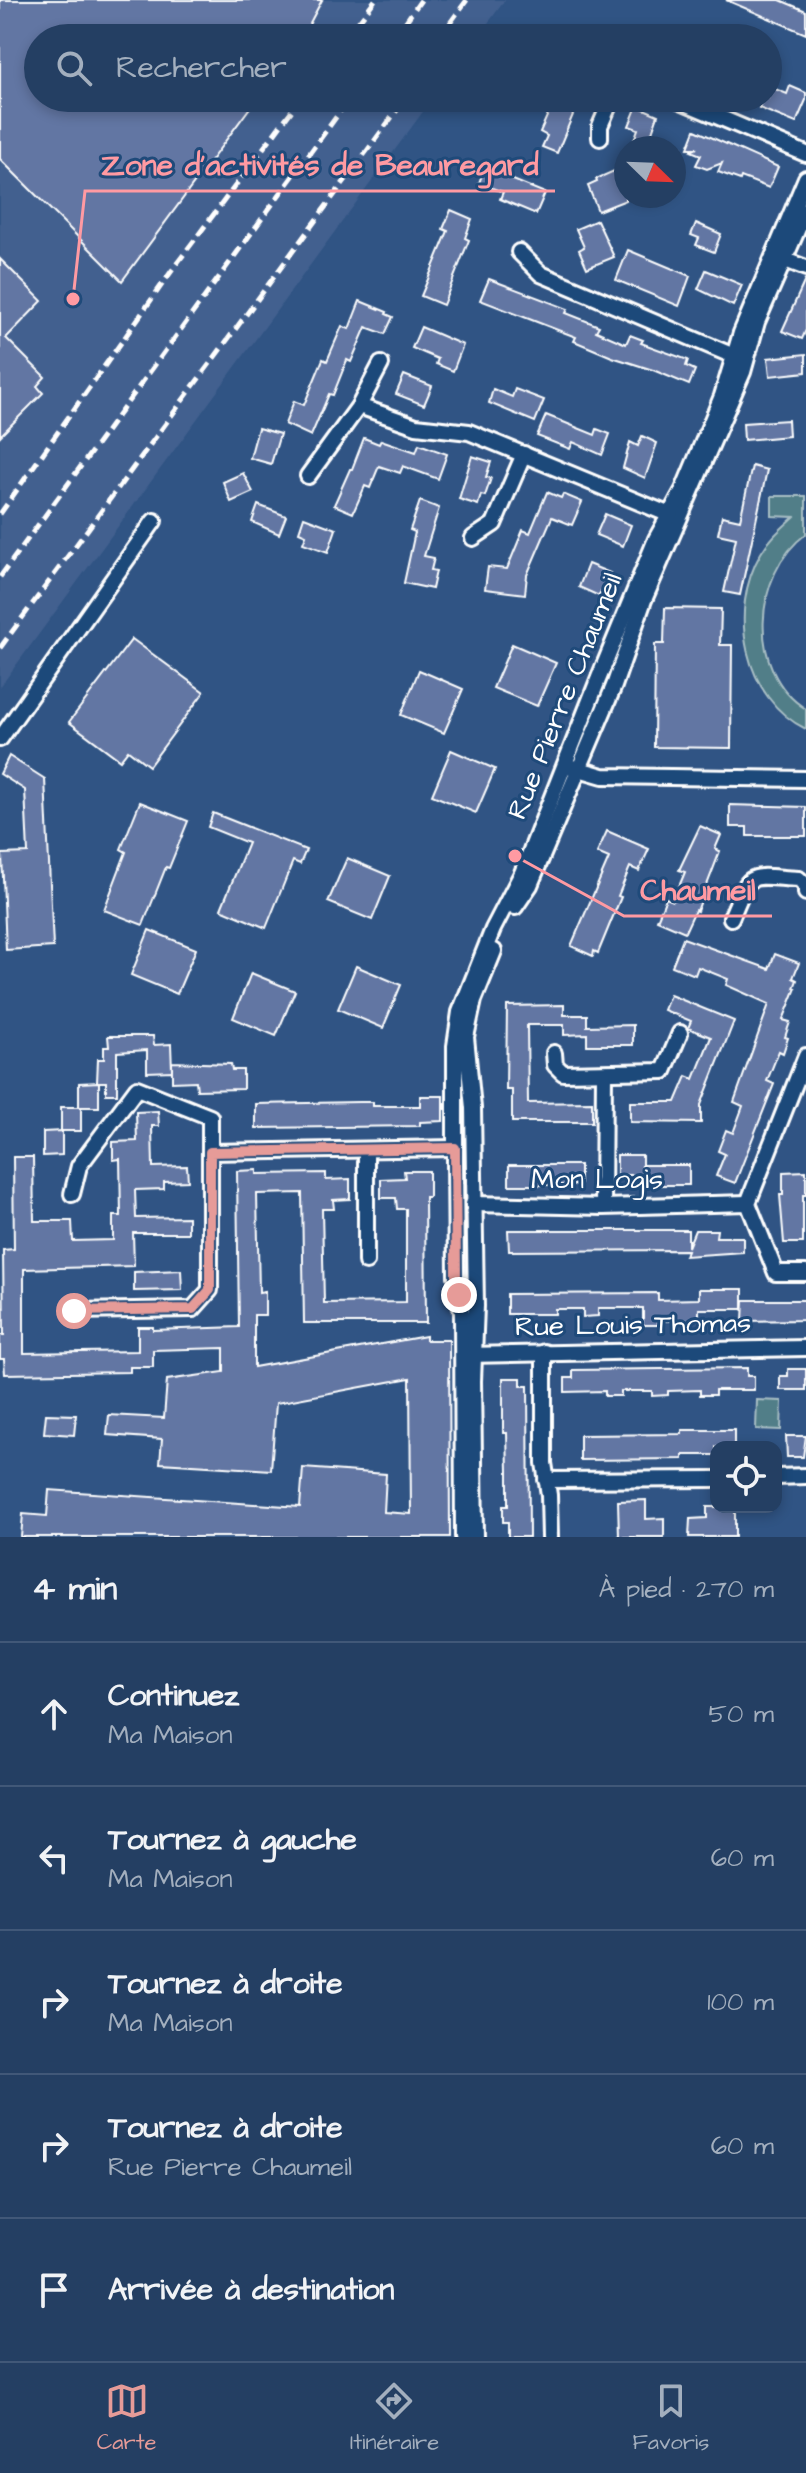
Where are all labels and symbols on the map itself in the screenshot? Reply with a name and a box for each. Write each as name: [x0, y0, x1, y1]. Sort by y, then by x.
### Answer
north arrow: [614, 136, 686, 208]
callout: Zone d'activités de Beauregard: [85, 137, 555, 191]
text: Zone d'activités de Beauregard: [101, 145, 539, 189]
street label: Rue Pierre Chaumeil: [498, 567, 632, 825]
callout: Chaumeil: [624, 862, 772, 916]
text: Chaumeil: [640, 870, 756, 912]
street label: Mon Logis: [531, 1160, 663, 1200]
route end: [441, 1277, 477, 1313]
route start: [56, 1293, 92, 1329]
street label: Rue Louis Thomas: [514, 1303, 752, 1347]

